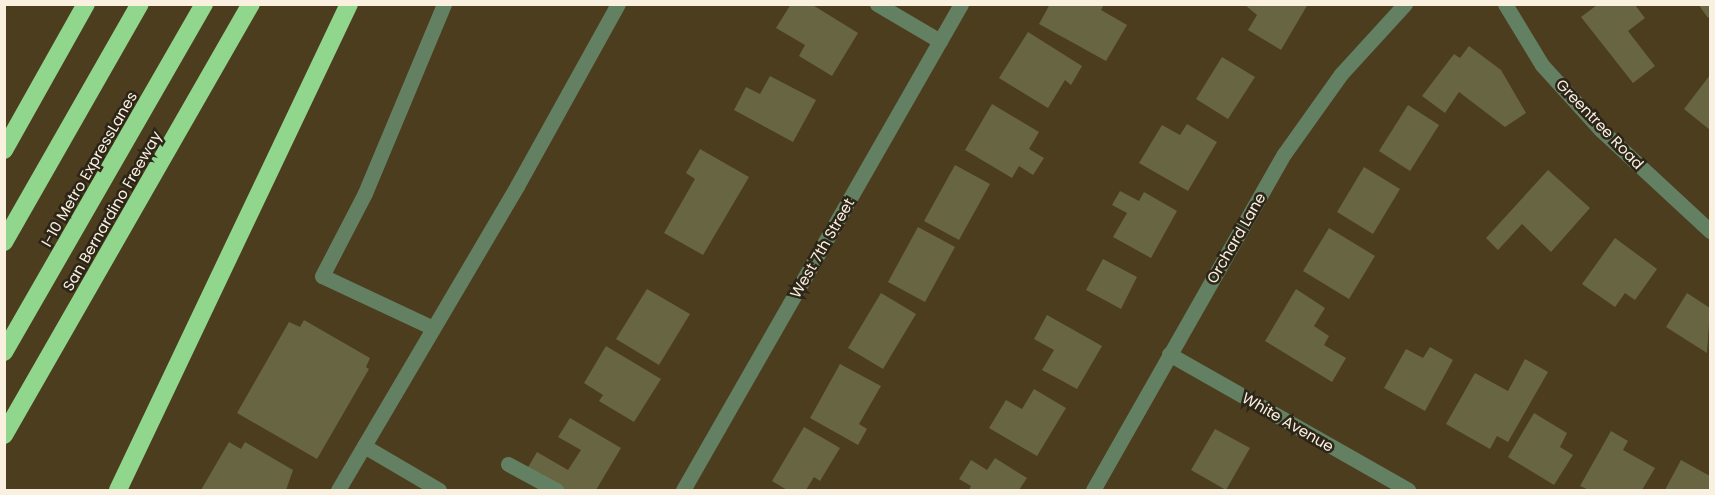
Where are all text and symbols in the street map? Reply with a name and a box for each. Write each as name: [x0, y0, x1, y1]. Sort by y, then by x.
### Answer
street label: Greentree Road: [1552, 75, 1648, 173]
street label: I-10 Metro ExpressLanes: [37, 88, 141, 250]
street label: San Bernardino Freeway: [59, 128, 165, 294]
street label: Orchard Lane: [1203, 190, 1269, 286]
street label: West 7th Street: [786, 195, 858, 301]
street label: White Avenue: [1239, 388, 1337, 456]

